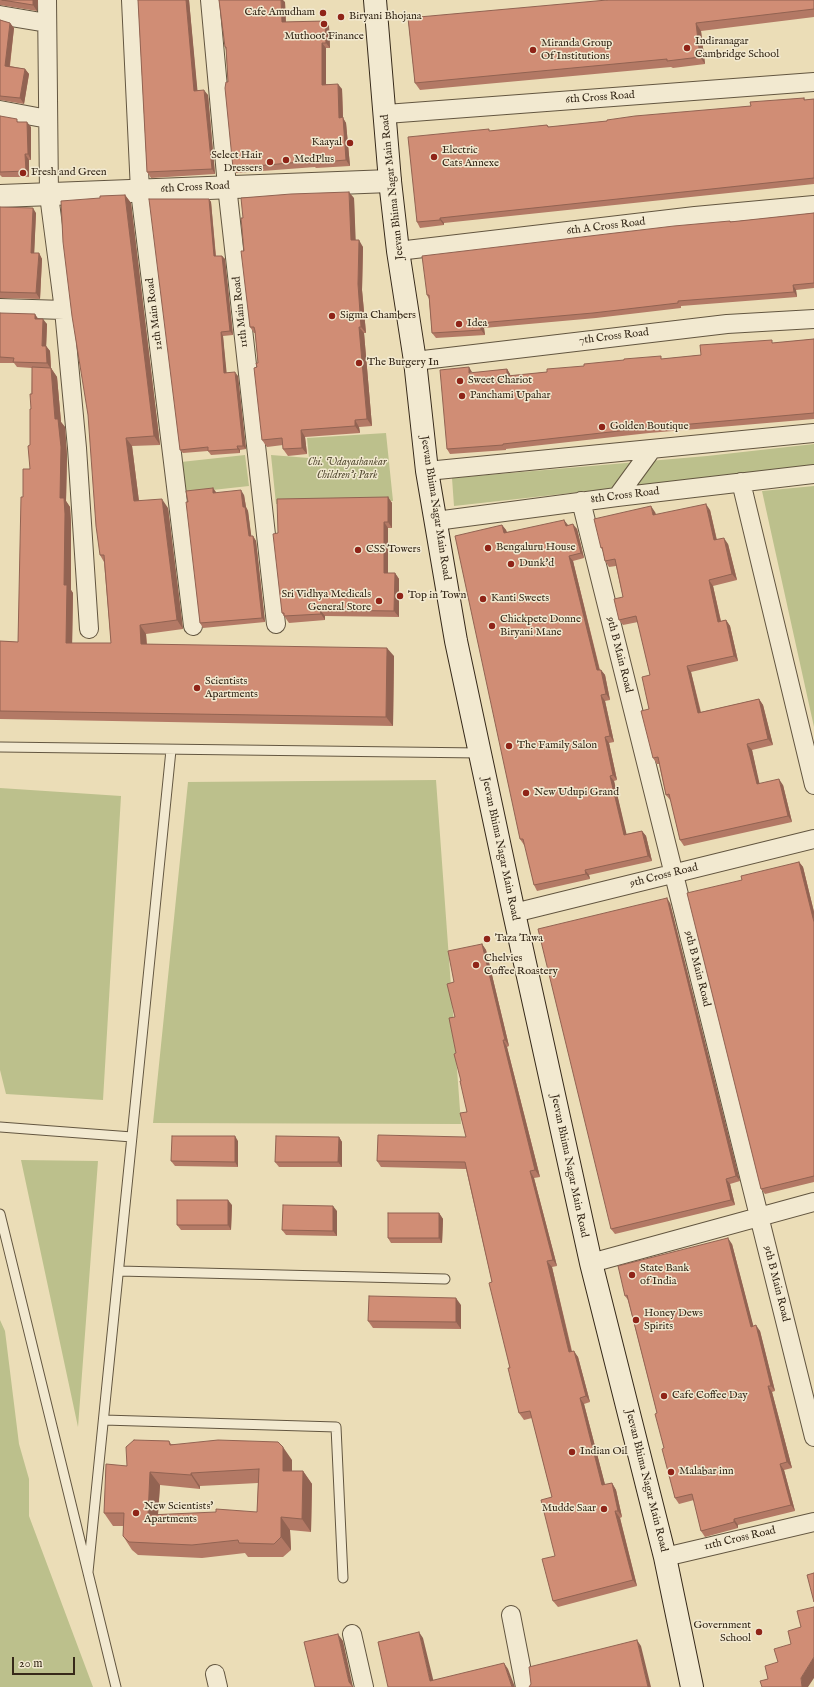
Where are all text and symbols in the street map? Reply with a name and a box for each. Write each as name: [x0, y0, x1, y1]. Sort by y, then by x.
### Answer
place label: Cafe Amudham: [244, 6, 315, 20]
marker: Cafe Amudham: [318, 8, 328, 18]
place label: Biryani Bhojana: [349, 10, 421, 24]
marker: Biryani Bhojana: [336, 12, 346, 22]
marker: Muthoot Finance: [319, 19, 329, 29]
place label: Muthoot Finance: [284, 30, 364, 44]
place label: Indiranagar Cambridge School: [695, 35, 779, 61]
place label: Miranda Group Of Institutions: [541, 37, 612, 63]
marker: Indiranagar Cambridge School: [682, 43, 692, 53]
marker: Miranda Group Of Institutions: [528, 45, 538, 55]
street label: 6th Cross Road: [565, 89, 635, 107]
street label: Jeevan Bhima Nagar Main Road: [379, 114, 407, 260]
place label: Kaayal: [312, 136, 342, 150]
marker: Kaayal: [345, 138, 355, 148]
place label: Electric Cats Annexe: [442, 144, 499, 170]
place label: Select Hair Dressers: [211, 149, 262, 175]
marker: Electric Cats Annexe: [429, 152, 439, 162]
place label: MedPlus: [294, 153, 334, 167]
marker: MedPlus: [281, 155, 291, 165]
marker: Select Hair Dressers: [265, 157, 275, 167]
place label: Fresh and Green: [31, 166, 107, 180]
marker: Fresh and Green: [18, 168, 28, 178]
street label: 6th Cross Road: [160, 180, 230, 196]
street label: 6th A Cross Road: [566, 216, 646, 238]
street label: 11th Main Road: [231, 276, 251, 348]
street label: 12th Main Road: [144, 277, 166, 351]
place label: Sigma Chambers: [340, 309, 416, 323]
marker: Sigma Chambers: [327, 311, 337, 321]
place label: Idea: [467, 317, 487, 331]
marker: Idea: [454, 319, 464, 329]
street label: 7th Cross Road: [578, 326, 650, 348]
place label: The Burgery In: [367, 356, 439, 370]
marker: The Burgery In: [354, 358, 364, 368]
place label: Sweet Chariot: [468, 374, 532, 388]
marker: Sweet Chariot: [455, 376, 465, 386]
place label: Panchami Upahar: [470, 389, 550, 403]
marker: Panchami Upahar: [457, 391, 467, 401]
place label: Golden Boutique: [610, 420, 689, 434]
marker: Golden Boutique: [597, 422, 607, 432]
street label: Jeevan Bhima Nagar Main Road: [417, 435, 453, 581]
park label: Chi. Udayashankar Children's Park: [307, 456, 387, 482]
street label: 8th Cross Road: [590, 485, 660, 507]
place label: Bengaluru House: [496, 541, 575, 555]
place label: CSS Towers: [366, 543, 421, 557]
marker: Bengaluru House: [483, 543, 493, 553]
marker: CSS Towers: [353, 545, 363, 555]
place label: Dunk'd: [519, 557, 554, 571]
marker: Dunk'd: [506, 559, 516, 569]
place label: Sri Vidhya Medicals General Store: [281, 588, 371, 614]
place label: Top in Town: [408, 589, 466, 603]
marker: Top in Town: [395, 591, 405, 601]
place label: Kanti Sweets: [491, 592, 549, 606]
marker: Kanti Sweets: [478, 594, 488, 604]
marker: Sri Vidhya Medicals General Store: [374, 596, 384, 606]
place label: Chickpete Donne Biryani Mane: [500, 613, 581, 639]
street label: 9th B Main Road: [603, 616, 635, 694]
marker: Chickpete Donne Biryani Mane: [487, 621, 497, 631]
place label: Scientists Apartments: [205, 675, 258, 701]
marker: Scientists Apartments: [192, 683, 202, 693]
place label: The Family Salon: [517, 739, 597, 753]
marker: The Family Salon: [504, 741, 514, 751]
street label: Jeevan Bhima Nagar Main Road: [478, 776, 522, 922]
place label: New Udupi Grand: [534, 786, 619, 800]
marker: New Udupi Grand: [521, 788, 531, 798]
street label: 9th Cross Road: [629, 861, 699, 891]
street label: 9th B Main Road: [681, 930, 713, 1008]
place label: Taza Tawa: [495, 932, 543, 946]
marker: Taza Tawa: [482, 934, 492, 944]
place label: Chelvies Coffee Roastery: [484, 952, 558, 978]
marker: Chelvies Coffee Roastery: [471, 960, 481, 970]
street label: Jeevan Bhima Nagar Main Road: [547, 1093, 591, 1239]
street label: 9th B Main Road: [760, 1245, 792, 1323]
place label: State Bank of India: [640, 1262, 689, 1288]
marker: State Bank of India: [627, 1270, 637, 1280]
place label: Honey Dews Spirits: [644, 1307, 703, 1333]
marker: Honey Dews Spirits: [631, 1315, 641, 1325]
place label: Cafe Coffee Day: [672, 1389, 748, 1403]
marker: Cafe Coffee Day: [659, 1391, 669, 1401]
street label: Jeevan Bhima Nagar Main Road: [622, 1408, 670, 1554]
place label: Indian Oil: [580, 1445, 627, 1459]
marker: Indian Oil: [567, 1447, 577, 1457]
place label: Malabar inn: [679, 1465, 734, 1479]
marker: Malabar inn: [666, 1467, 676, 1477]
place label: New Scientists' Apartments: [144, 1500, 213, 1526]
place label: Mudde Saar: [542, 1502, 596, 1516]
marker: Mudde Saar: [599, 1504, 609, 1514]
marker: New Scientists' Apartments: [131, 1508, 141, 1518]
street label: 11th Cross Road: [703, 1524, 777, 1554]
place label: Government School: [694, 1619, 751, 1645]
marker: Government School: [754, 1627, 764, 1637]
scale bar: [14, 1649, 77, 1675]
text: 20 m: [19, 1656, 42, 1671]

